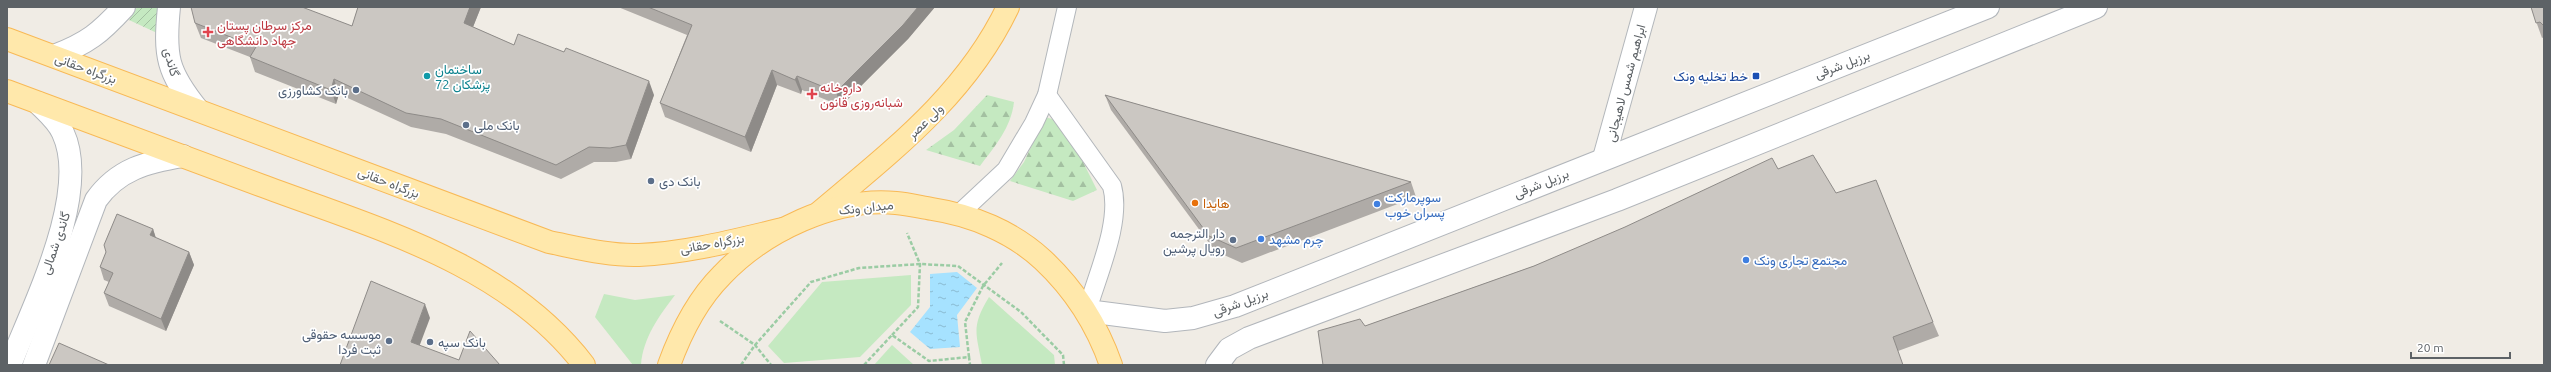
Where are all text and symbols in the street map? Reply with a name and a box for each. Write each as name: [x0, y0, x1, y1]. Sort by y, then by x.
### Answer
place label: مرکز سرطان پستان جهاد دانشگاهی: [217, 18, 312, 49]
street label: ابراهیم شمس لاهیجانی: [1603, 23, 1649, 144]
marker: مرکز سرطان پستان جهاد دانشگاهی: [202, 26, 214, 38]
street label: گاندی: [160, 46, 183, 79]
street label: برزیل شرقی: [1812, 47, 1872, 83]
street label: بزرگراه حقانی: [53, 50, 119, 88]
place label: ساختمان پزشکان 72: [435, 62, 490, 94]
place label: خط تخلیه ونک: [1673, 69, 1748, 85]
marker: ساختمان پزشکان 72: [422, 71, 432, 81]
marker: خط تخلیه ونک: [1751, 71, 1761, 81]
place label: داروخانه شبانه‌روزی قانون: [820, 80, 903, 111]
place label: بانک کشاورزی: [278, 83, 348, 99]
marker: بانک کشاورزی: [351, 85, 361, 95]
marker: داروخانه شبانه‌روزی قانون: [807, 89, 817, 99]
street label: ولی عصر: [904, 101, 947, 143]
place label: بانک ملی: [474, 118, 520, 134]
marker: بانک ملی: [461, 120, 471, 130]
street label: بزرگراه حقانی: [356, 164, 422, 202]
street label: برزیل شرقی: [1511, 166, 1571, 202]
place label: بانک دی: [659, 174, 701, 190]
marker: بانک دی: [646, 176, 656, 186]
place label: سوپرمارکت پسران خوب: [1385, 190, 1445, 222]
place label: هایدا: [1203, 196, 1229, 211]
street label: میدان ونک: [838, 197, 894, 219]
marker: هایدا: [1190, 198, 1200, 208]
marker: سوپرمارکت پسران خوب: [1372, 199, 1382, 209]
street label: گاندی شمالی: [38, 210, 74, 277]
place label: دار الترجمه رویال پرشین: [1163, 226, 1225, 258]
street label: بزرگراه حقانی: [679, 230, 746, 257]
place label: چرم مشهد: [1269, 232, 1324, 249]
marker: چرم مشهد: [1256, 234, 1266, 244]
marker: دار الترجمه رویال پرشین: [1228, 235, 1238, 245]
place label: مجتمع تجاری ونک: [1754, 253, 1847, 270]
marker: مجتمع تجاری ونک: [1741, 255, 1751, 265]
street label: برزیل شرقی: [1210, 285, 1271, 320]
place label: موسسه حقوقی ثبت فردا: [302, 327, 381, 358]
scale bar: [2411, 334, 2510, 360]
place label: بانک سپه: [438, 335, 486, 352]
marker: موسسه حقوقی ثبت فردا: [384, 336, 394, 346]
marker: بانک سپه: [425, 337, 435, 347]
text: 20 m: [2417, 341, 2444, 354]

